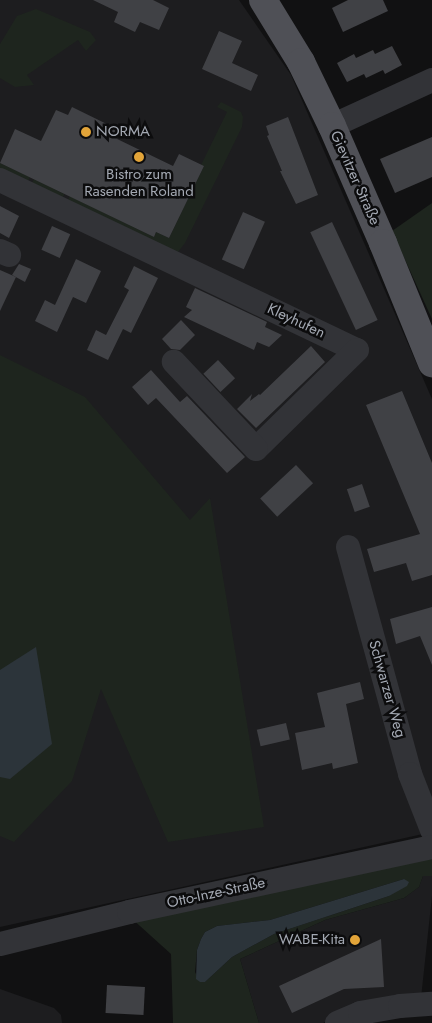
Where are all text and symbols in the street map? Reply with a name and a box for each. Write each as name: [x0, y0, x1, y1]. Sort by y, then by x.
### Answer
place label: NORMA: [96, 123, 150, 141]
marker: NORMA: [80, 126, 92, 138]
street label: Gievitzer Straße: [326, 128, 384, 228]
marker: Bistro zum Rasenden Roland: [133, 151, 145, 163]
place label: Bistro zum Rasenden Roland: [84, 165, 194, 200]
street label: Kleyhufen: [264, 300, 328, 342]
street label: Schwarzer Weg: [365, 638, 409, 740]
street label: Otto-Inze-Straße: [165, 874, 267, 912]
place label: WABE-Kita: [279, 931, 345, 949]
marker: WABE-Kita: [349, 934, 361, 946]

